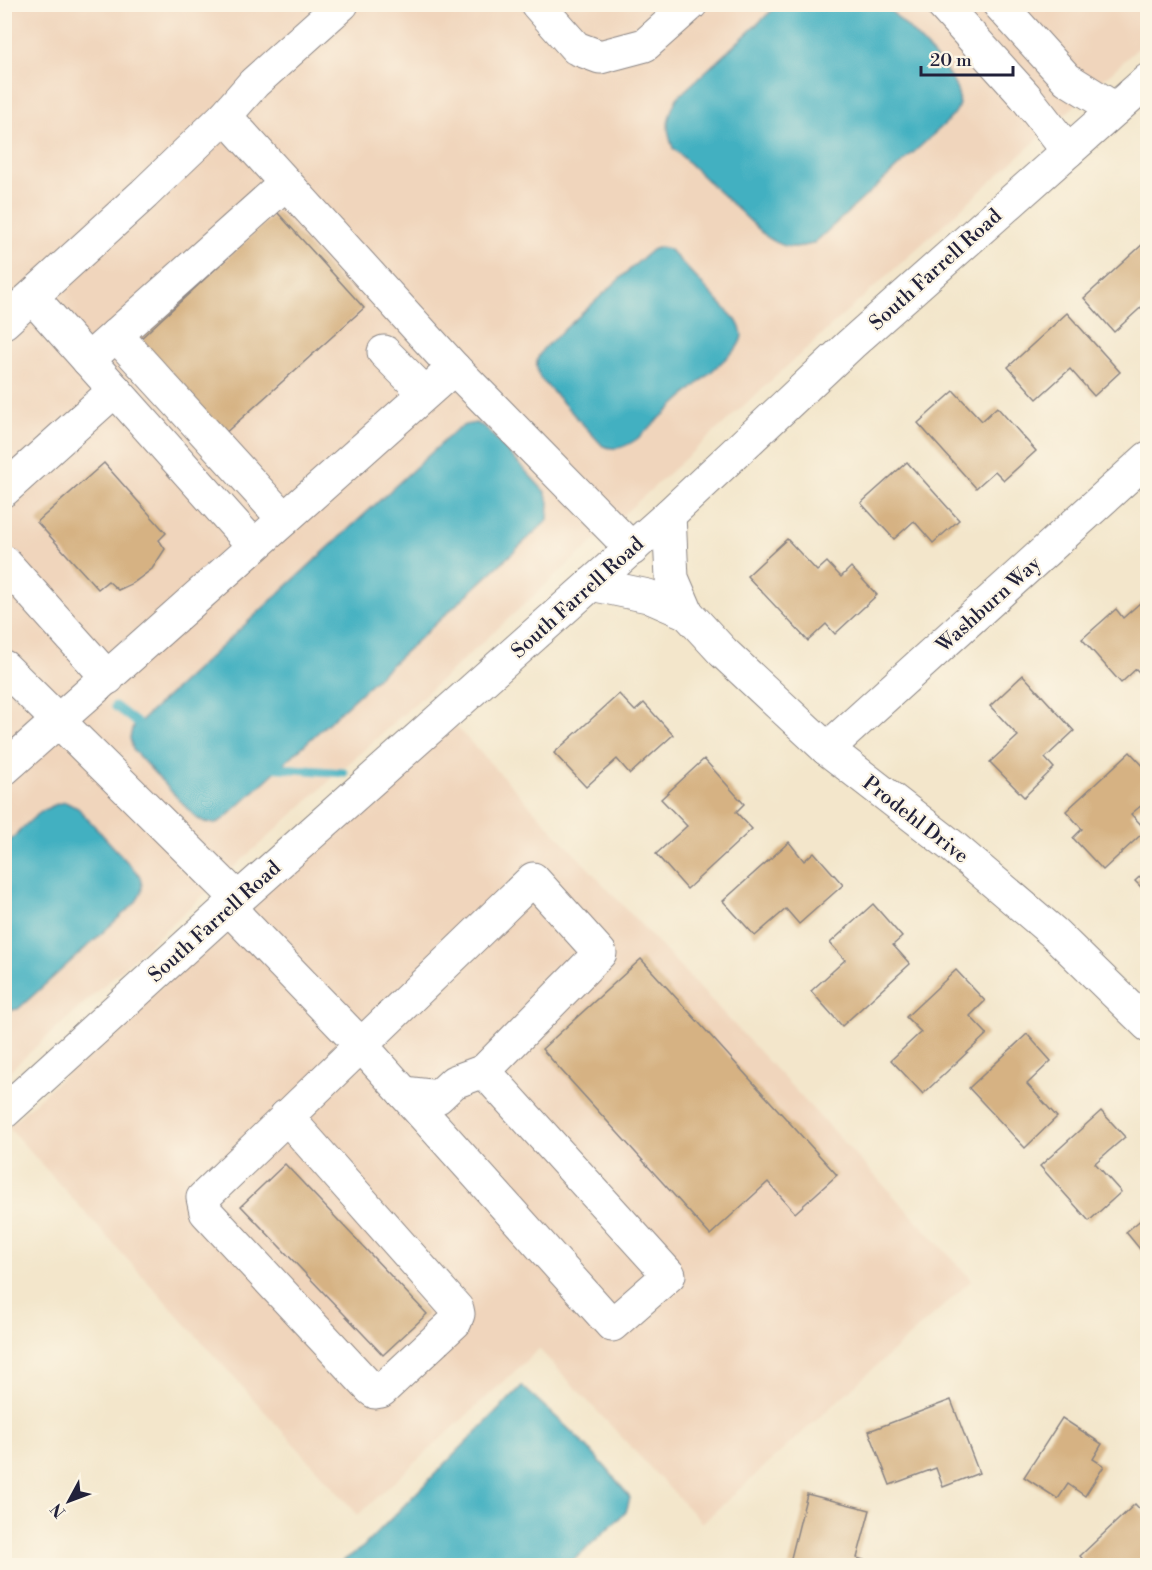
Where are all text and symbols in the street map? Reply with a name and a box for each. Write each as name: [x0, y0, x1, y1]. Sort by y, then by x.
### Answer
scale bar: [921, 39, 1012, 77]
text: 20 m: [930, 49, 972, 72]
street label: South Farrell Road: [865, 204, 1008, 336]
street label: South Farrell Road: [507, 532, 650, 664]
street label: Washburn Way: [931, 551, 1047, 659]
street label: Prodehl Drive: [857, 771, 973, 869]
street label: South Farrell Road: [144, 856, 287, 988]
north arrow: [39, 1471, 99, 1531]
text: N: [47, 1499, 70, 1522]

